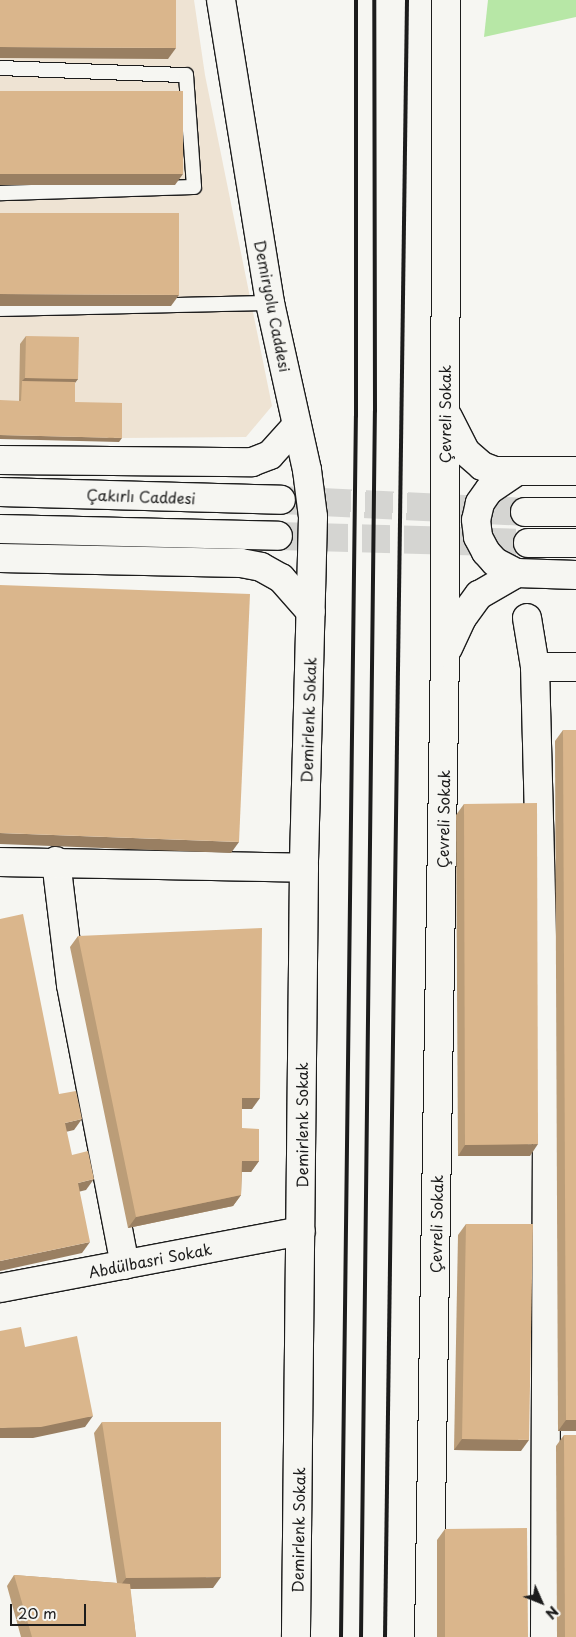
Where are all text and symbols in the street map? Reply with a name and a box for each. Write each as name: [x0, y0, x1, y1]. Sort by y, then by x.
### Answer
street label: Demiryolu Caddesi: [251, 238, 295, 374]
street label: Çevreli Sokak: [436, 365, 454, 463]
street label: Çakırlı Caddesi: [86, 485, 196, 507]
street label: Demirlenk Sokak: [297, 657, 319, 783]
street label: Çevreli Sokak: [433, 770, 453, 868]
street label: Demirlenk Sokak: [293, 1062, 311, 1188]
street label: Çevreli Sokak: [426, 1175, 446, 1273]
street label: Abdülbasri Sokak: [86, 1239, 214, 1281]
street label: Demirlenk Sokak: [288, 1467, 308, 1593]
north arrow: [516, 1577, 566, 1627]
scale bar: [12, 1594, 89, 1626]
text: 20 m: [18, 1601, 57, 1624]
text: N: [541, 1601, 564, 1624]

